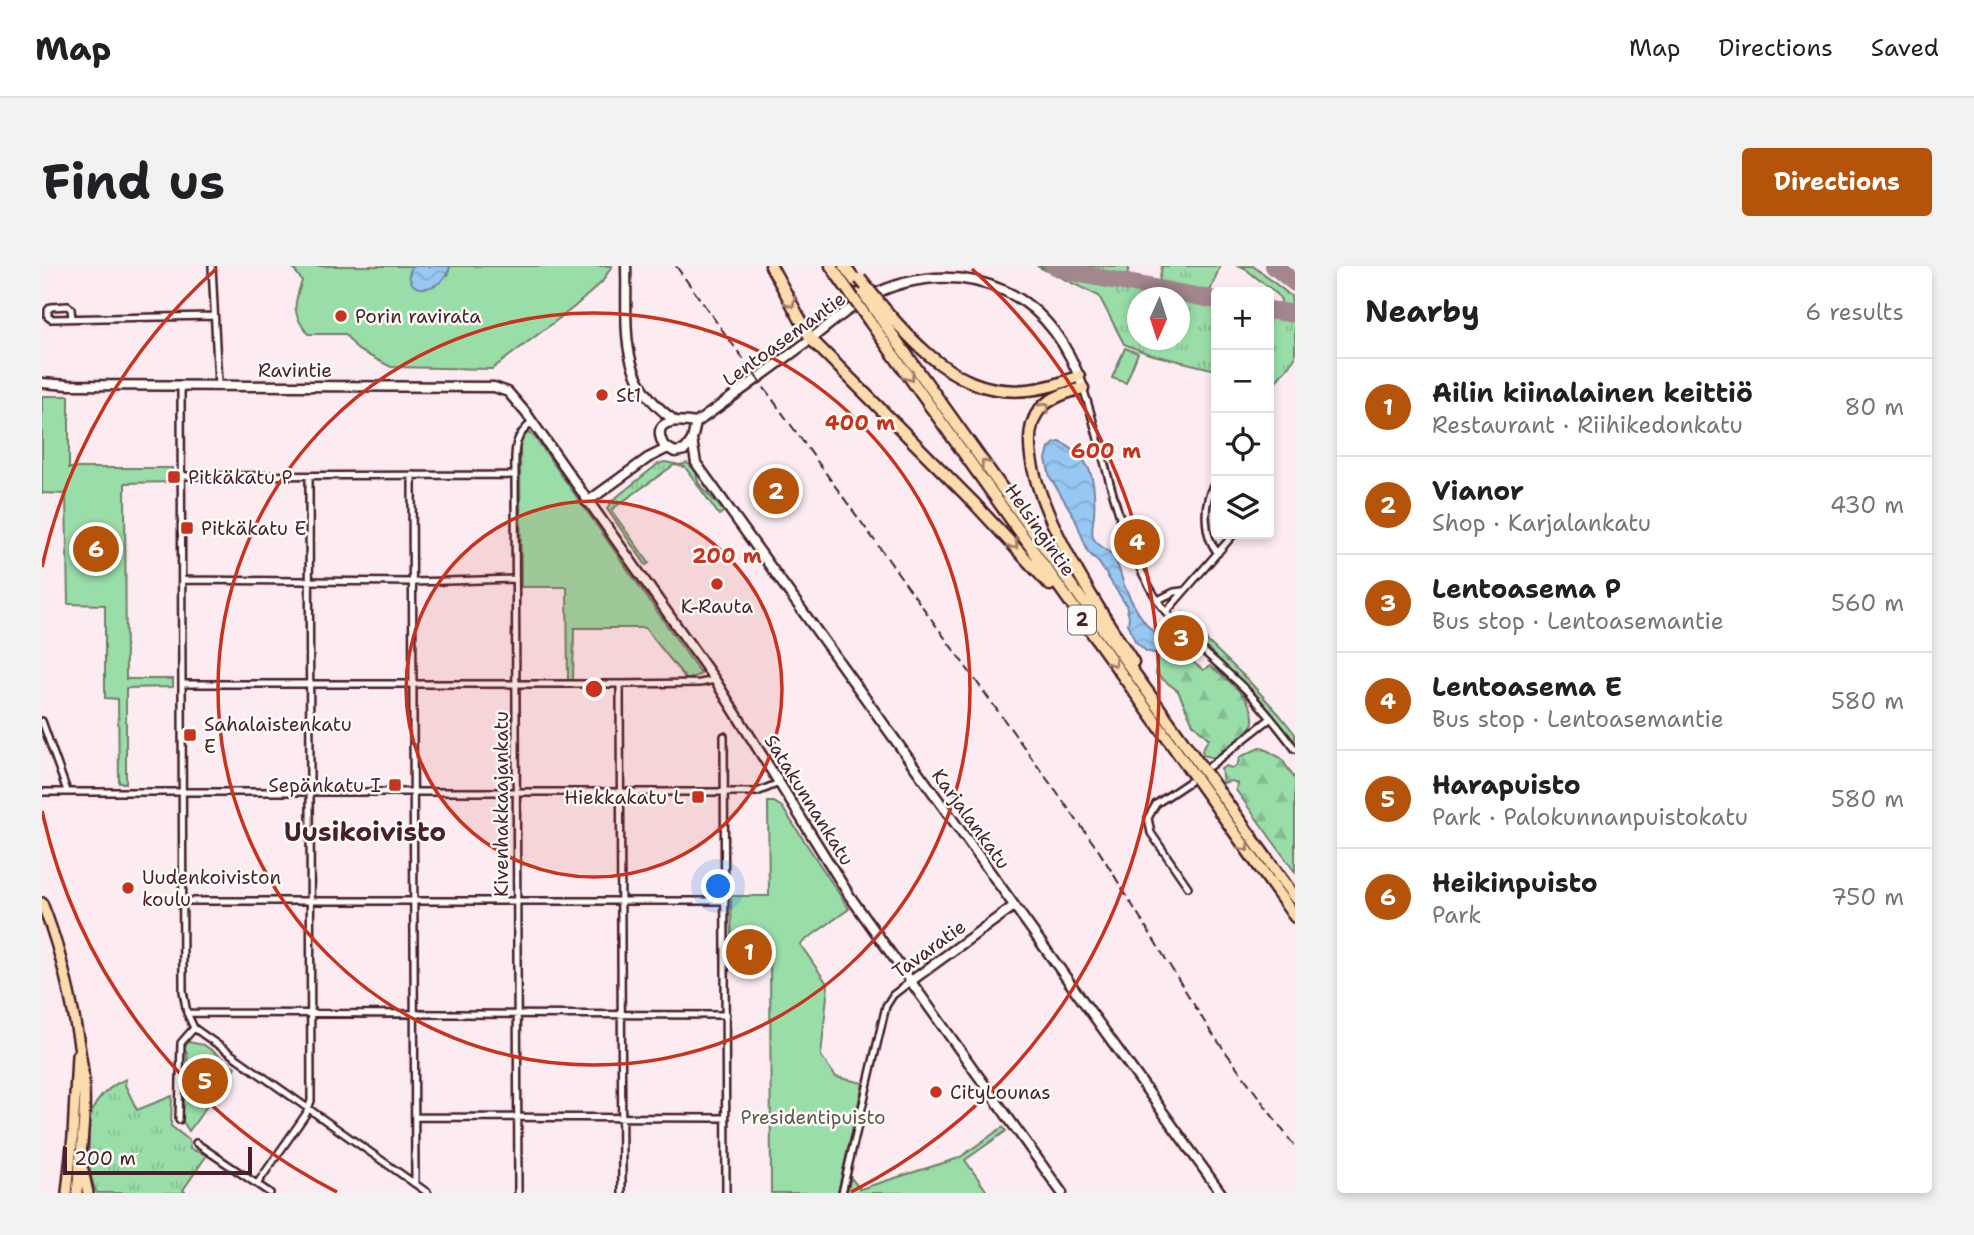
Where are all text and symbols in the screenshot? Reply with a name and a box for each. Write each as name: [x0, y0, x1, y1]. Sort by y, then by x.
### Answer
text: Map: [35, 26, 111, 71]
text: Map: [1629, 32, 1680, 64]
text: Directions: [1718, 32, 1833, 64]
text: Saved: [1871, 32, 1939, 64]
button: Directions: [1742, 148, 1932, 216]
text: Find us: [42, 149, 225, 215]
street label: Lentoasemantie: [718, 286, 850, 392]
north arrow: [1127, 287, 1190, 350]
map controls: [1211, 287, 1274, 539]
button: +: [1211, 287, 1274, 350]
text: Nearby: [1365, 291, 1480, 332]
one-way arrow: [783, 295, 796, 308]
text: 6 results: [1805, 297, 1904, 327]
place label: Porin ravirata: [355, 304, 481, 329]
marker: Porin ravirata: [333, 308, 349, 324]
button: −: [1211, 350, 1274, 413]
street label: Ravintie: [258, 358, 332, 383]
one-way arrow: [902, 369, 914, 382]
text: Ailin kiinalainen keittiö: [1432, 375, 1753, 410]
place label: St1: [616, 383, 642, 408]
marker: St1: [594, 387, 610, 403]
text: 1: [1383, 392, 1393, 422]
text: 80 m: [1845, 392, 1904, 422]
one-way arrow: [1036, 403, 1049, 416]
text: 400 m: [825, 409, 895, 437]
text: Restaurant · Riihikedonkatu: [1432, 410, 1743, 440]
button: locate: [1211, 413, 1274, 476]
text: 600 m: [1071, 437, 1141, 465]
one-way arrow: [981, 459, 993, 472]
place label: Pitkäkatu P: [188, 465, 293, 490]
pin: 2: [753, 465, 799, 517]
marker: Pitkäkatu P: [166, 469, 182, 485]
text: Vianor: [1432, 473, 1524, 508]
button: layers: [1211, 476, 1274, 539]
street label: Helsingintie: [999, 479, 1081, 581]
text: 2: [1380, 490, 1396, 520]
text: 430 m: [1830, 490, 1904, 520]
text: Shop · Karjalankatu: [1432, 508, 1651, 538]
place label: Pitkäkatu E: [201, 516, 306, 541]
pin: 4: [1114, 516, 1160, 568]
marker: Pitkäkatu E: [179, 520, 195, 536]
pin: 6: [73, 523, 119, 575]
one-way arrow: [1006, 537, 1018, 550]
text: 200 m: [692, 542, 762, 570]
text: Lentoasema P: [1432, 571, 1621, 606]
marker: K-Rauta: [709, 576, 725, 592]
text: 3: [1380, 588, 1396, 618]
text: 560 m: [1831, 588, 1904, 618]
place label: K-Rauta: [681, 594, 753, 619]
road number: 2: [1068, 606, 1096, 634]
text: Bus stop · Lentoasemantie: [1432, 606, 1724, 636]
pin: 3: [1158, 612, 1204, 664]
one-way arrow: [1105, 655, 1117, 667]
text: Lentoasema E: [1432, 669, 1622, 704]
centre of rings: [582, 677, 606, 701]
text: 4: [1380, 686, 1396, 716]
text: 580 m: [1831, 686, 1904, 716]
text: Bus stop · Lentoasemantie: [1432, 704, 1724, 734]
street label: Kivenhakkaajankatu: [489, 711, 514, 897]
place label: Sahalaistenkatu E: [204, 712, 352, 759]
marker: Sahalaistenkatu E: [182, 727, 198, 743]
street label: Satakunnankatu: [759, 730, 859, 870]
street label: Karjalankatu: [926, 764, 1016, 874]
text: Harapuisto: [1432, 767, 1581, 802]
place label: Sepänkatu I: [268, 773, 381, 798]
marker: Sepänkatu I: [387, 777, 403, 793]
text: 5: [1381, 784, 1395, 814]
text: 580 m: [1831, 784, 1904, 814]
place label: Hiekkakatu L: [564, 785, 684, 810]
marker: Hiekkakatu L: [690, 789, 706, 805]
text: Park · Palokunnanpuistokatu: [1432, 802, 1748, 832]
district label: Uusikoivisto: [284, 814, 446, 849]
one-way arrow: [1237, 839, 1250, 852]
place label: Uudenkoiviston koulu: [142, 865, 281, 912]
text: Heikinpuisto: [1432, 865, 1598, 900]
your location: [701, 869, 735, 903]
marker: Uudenkoiviston koulu: [120, 880, 136, 896]
text: 6: [1380, 882, 1396, 912]
text: 750 m: [1831, 882, 1904, 912]
text: Park: [1432, 900, 1481, 930]
street label: Tavaratie: [887, 914, 971, 984]
pin: 1: [726, 926, 772, 978]
pin: 5: [182, 1055, 228, 1107]
place label: CityLounas: [950, 1080, 1051, 1105]
marker: CityLounas: [928, 1084, 944, 1100]
park label: Presidentipuisto: [740, 1105, 886, 1130]
scale bar: [63, 1144, 252, 1176]
text: 200 m: [74, 1146, 136, 1171]

